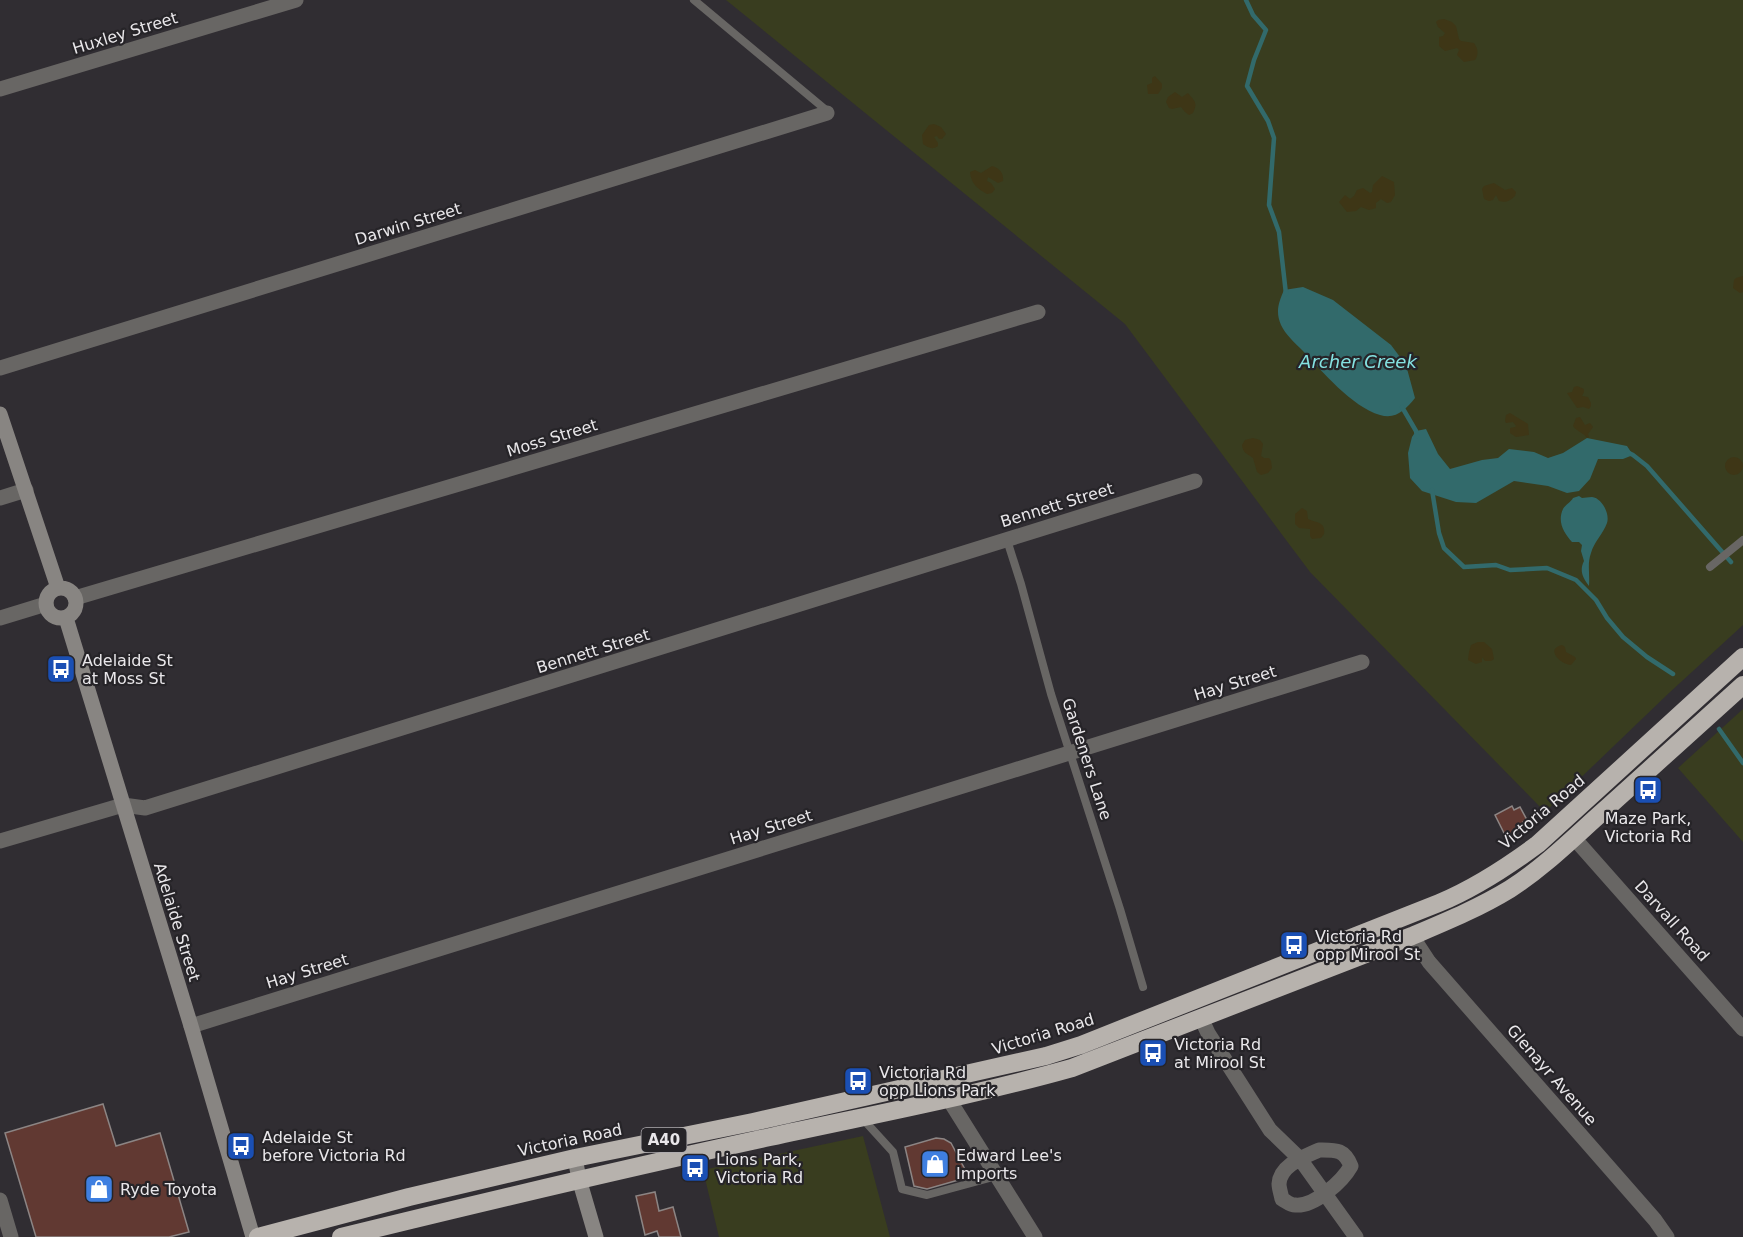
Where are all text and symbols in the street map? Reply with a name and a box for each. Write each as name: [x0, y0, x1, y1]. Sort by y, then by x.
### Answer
street label: Huxley Street: [70, 8, 180, 58]
street label: Darwin Street: [353, 199, 463, 249]
water label: Archer Creek: [1298, 351, 1418, 372]
street label: Moss Street: [504, 415, 600, 461]
street label: Bennett Street: [998, 479, 1116, 531]
street label: Bennett Street: [534, 625, 652, 677]
place label: Adelaide St at Moss St: [82, 651, 173, 688]
bus stop icon: Adelaide St at Moss St: [45, 653, 77, 685]
street label: Hay Street: [1192, 661, 1278, 705]
street label: Gardeners Lane: [1058, 696, 1116, 822]
street label: Victoria Road: [1495, 771, 1589, 853]
bus stop icon: Maze Park, Victoria Rd: [1632, 774, 1664, 806]
street label: Hay Street: [728, 805, 814, 849]
place label: Maze Park, Victoria Rd: [1604, 809, 1692, 846]
street label: Adelaide Street: [150, 860, 204, 984]
street label: Darvall Road: [1631, 877, 1713, 965]
place label: Victoria Rd opp Mirool St: [1315, 927, 1420, 964]
bus stop icon: Victoria Rd opp Mirool St: [1278, 929, 1310, 961]
street label: Hay Street: [264, 949, 350, 993]
street label: Victoria Road: [990, 1009, 1096, 1059]
street label: Glenayr Avenue: [1503, 1021, 1601, 1129]
place label: Victoria Rd at Mirool St: [1174, 1035, 1265, 1072]
bus stop icon: Victoria Rd at Mirool St: [1137, 1037, 1169, 1069]
place label: Victoria Rd opp Lions Park: [879, 1063, 996, 1100]
bus stop icon: Victoria Rd opp Lions Park: [842, 1065, 874, 1097]
street label: Victoria Road: [516, 1120, 624, 1160]
place label: Adelaide St before Victoria Rd: [262, 1128, 406, 1165]
road number: A40: [642, 1128, 686, 1152]
bus stop icon: Adelaide St before Victoria Rd: [225, 1130, 257, 1162]
place label: Edward Lee's Imports: [956, 1146, 1062, 1183]
shop icon: Edward Lee's Imports: [919, 1148, 951, 1180]
place label: Lions Park, Victoria Rd: [716, 1150, 803, 1187]
bus stop icon: Lions Park, Victoria Rd: [679, 1152, 711, 1184]
shop icon: Ryde Toyota: [83, 1173, 115, 1205]
place label: Ryde Toyota: [120, 1180, 217, 1199]

